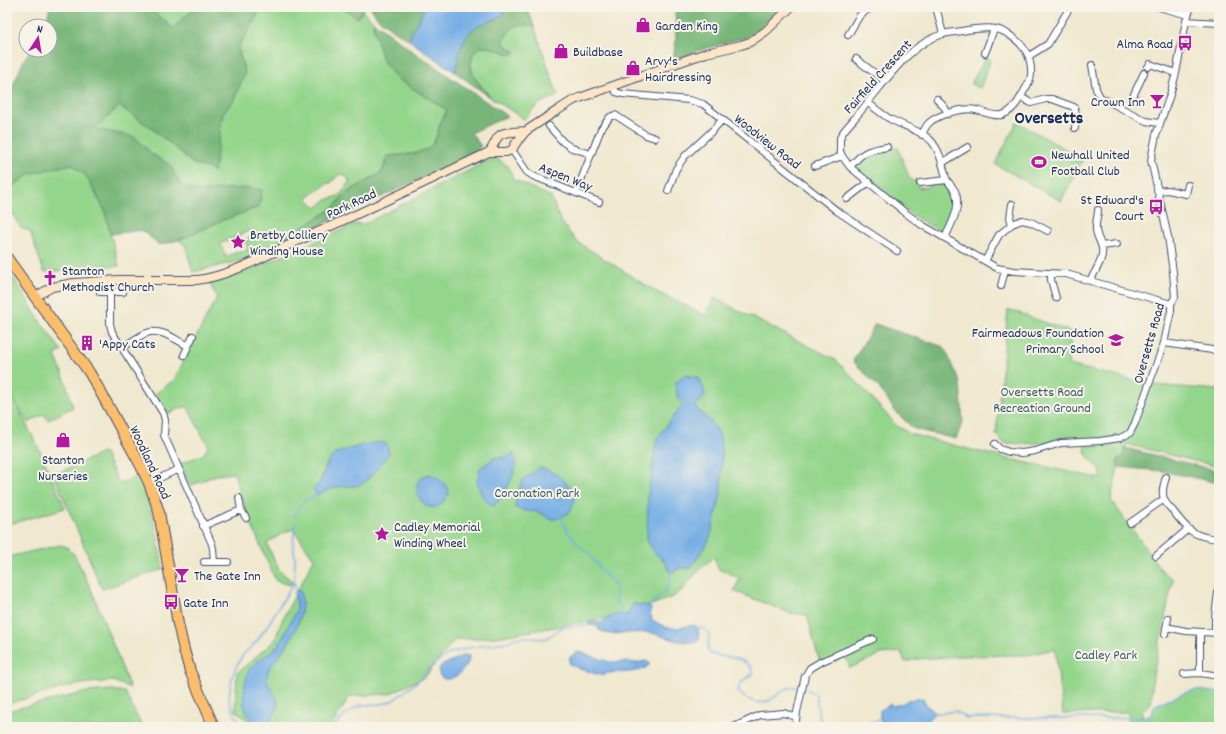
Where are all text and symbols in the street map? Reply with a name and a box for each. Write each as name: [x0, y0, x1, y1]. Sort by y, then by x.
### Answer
shop icon: Garden King: [634, 16, 652, 34]
place label: Garden King: [655, 17, 718, 37]
north arrow: [18, 18, 58, 58]
text: N: [35, 22, 45, 39]
bus stop icon: Alma Road: [1176, 34, 1194, 52]
place label: Alma Road: [1116, 35, 1173, 55]
street label: Fairfield Crescent: [840, 36, 917, 119]
shop icon: Buildbase: [552, 42, 570, 60]
place label: Buildbase: [573, 43, 623, 63]
place label: Arvy's Hairdressing: [645, 52, 711, 88]
shop icon: Arvy's Hairdressing: [624, 59, 642, 77]
bar icon: Crown Inn: [1148, 92, 1166, 110]
place label: Crown Inn: [1091, 93, 1145, 113]
district label: Oversetts: [1015, 107, 1084, 132]
street label: Woodview Road: [729, 110, 804, 175]
place label: Newhall United Football Club: [1051, 146, 1130, 182]
sports icon: Newhall United Football Club: [1030, 153, 1048, 171]
street label: Aspen Way: [535, 158, 595, 198]
street label: Park Road: [323, 184, 380, 225]
place label: St Edward's Court: [1081, 191, 1144, 227]
bus stop icon: St Edward's Court: [1147, 198, 1165, 216]
place label: Bretby Colliery Winding House: [250, 226, 328, 262]
place icon: Bretby Colliery Winding House: [229, 233, 247, 251]
place label: Stanton Methodist Church: [62, 262, 154, 298]
church icon: Stanton Methodist Church: [41, 269, 59, 287]
street label: Oversetts Road: [1129, 301, 1171, 386]
place label: Fairmeadows Foundation Primary School: [972, 324, 1105, 360]
school or university icon: Fairmeadows Foundation Primary School: [1107, 331, 1125, 349]
building icon: 'Appy Cats: [78, 334, 96, 352]
place label: 'Appy Cats: [99, 335, 156, 355]
park label: Oversetts Road Recreation Ground: [993, 383, 1091, 419]
street label: Woodland Road: [123, 423, 175, 503]
shop icon: Stanton Nurseries: [54, 431, 72, 449]
place label: Stanton Nurseries: [38, 451, 88, 487]
park label: Coronation Park: [494, 484, 580, 504]
place label: Cadley Memorial Winding Wheel: [394, 518, 481, 554]
place icon: Cadley Memorial Winding Wheel: [373, 525, 391, 543]
bar icon: The Gate Inn: [173, 566, 191, 584]
place label: The Gate Inn: [194, 567, 261, 587]
bus stop icon: Gate Inn: [162, 593, 180, 611]
place label: Gate Inn: [183, 594, 228, 614]
park label: Cadley Park: [1075, 646, 1137, 666]

